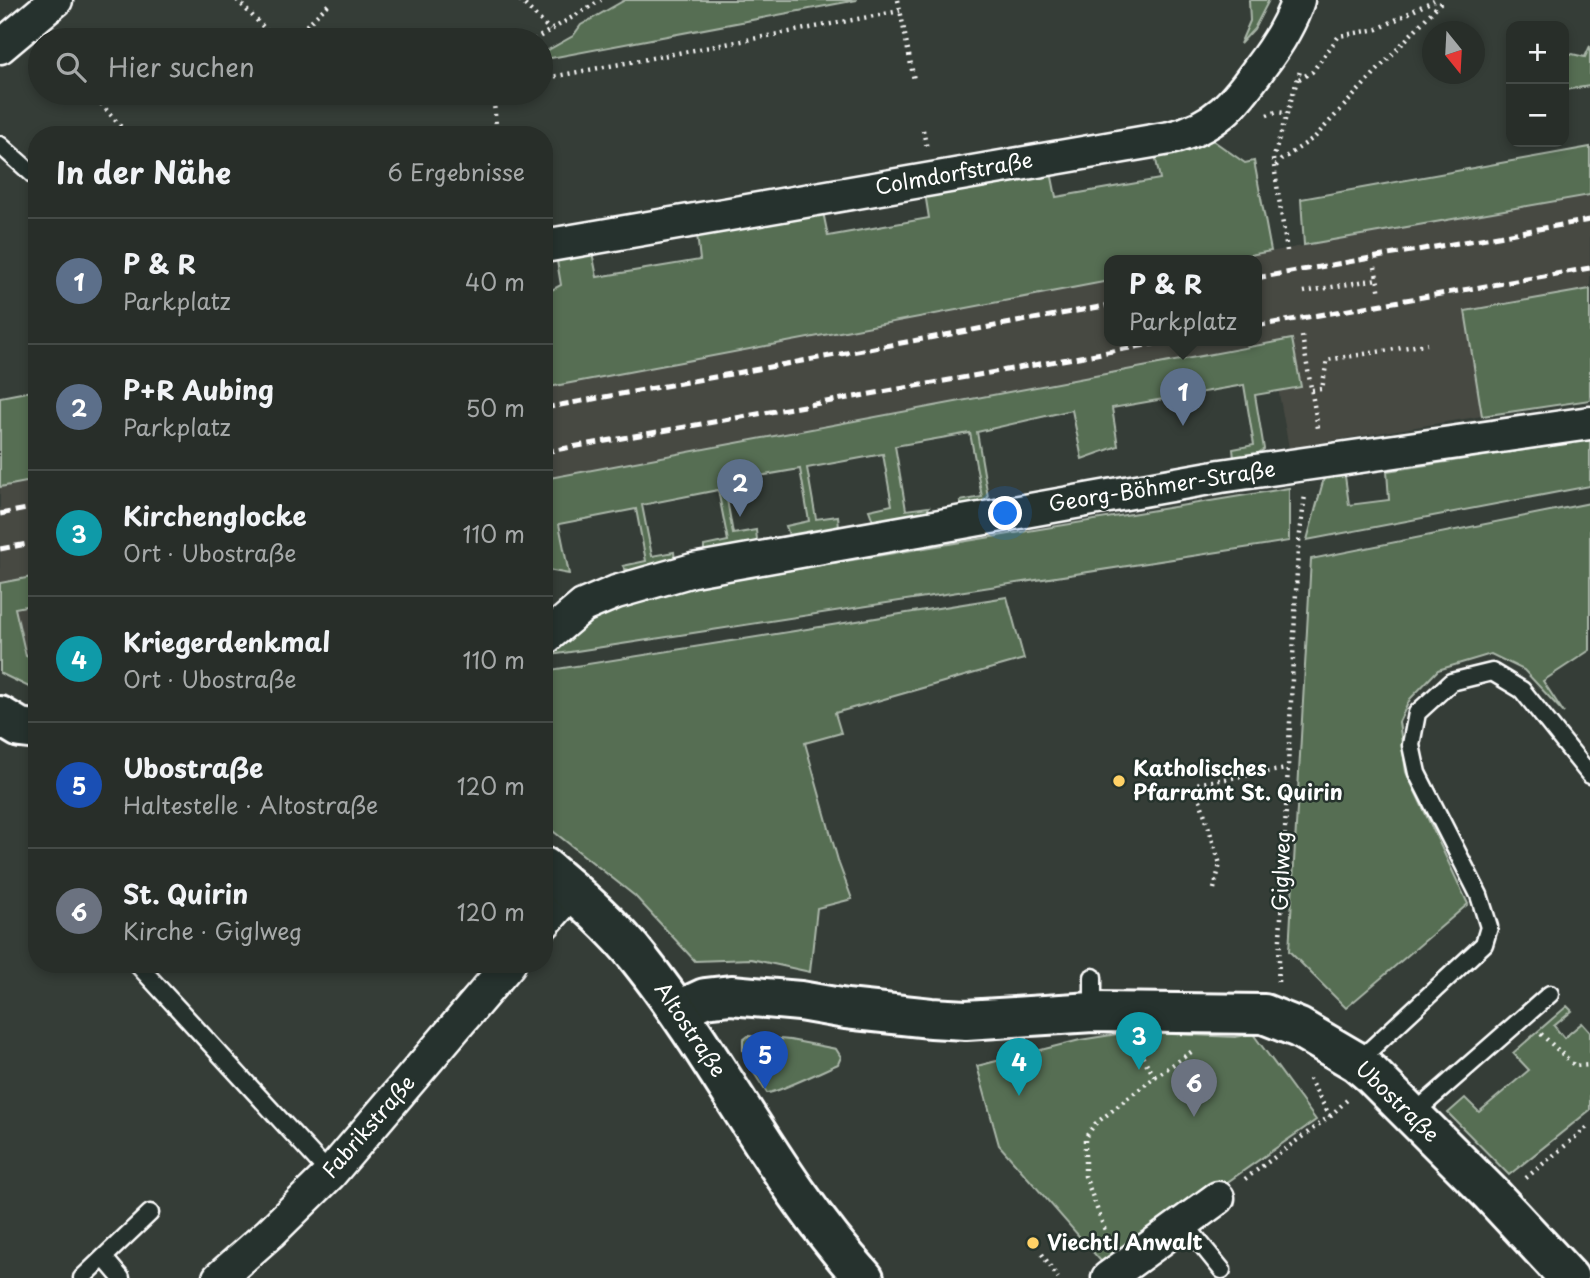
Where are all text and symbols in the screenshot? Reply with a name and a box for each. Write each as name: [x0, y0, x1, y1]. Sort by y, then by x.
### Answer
north arrow: [1422, 21, 1485, 84]
map controls: [1506, 21, 1569, 147]
button: +: [1506, 21, 1569, 84]
search box: [28, 28, 553, 105]
text: Hier suchen: [108, 47, 255, 86]
icon: search: [52, 48, 90, 86]
button: −: [1506, 84, 1569, 147]
street label: Colmdorfstraße: [872, 142, 1035, 202]
text: In der Nähe: [56, 149, 231, 194]
text: 6 Ergebnisse: [388, 154, 525, 189]
text: P & R: [123, 244, 196, 283]
popup: [1104, 255, 1262, 346]
text: 1: [74, 264, 85, 299]
text: 40 m: [465, 264, 525, 299]
text: P & R: [1129, 264, 1202, 303]
text: Parkplatz: [123, 283, 231, 318]
text: Parkplatz: [1129, 303, 1237, 338]
pin: 1: [1160, 368, 1206, 426]
text: P+R Aubing: [123, 370, 274, 409]
text: 2: [71, 390, 87, 425]
text: 50 m: [465, 390, 525, 425]
text: Parkplatz: [123, 409, 231, 444]
street label: Georg-Böhmer-Straße: [1046, 451, 1277, 519]
pin: 2: [717, 459, 763, 517]
text: Kirchenglocke: [123, 496, 307, 535]
your location: [988, 496, 1022, 530]
text: 3: [71, 516, 87, 551]
text: 110 m: [463, 516, 525, 551]
text: Ort · Ubostraße: [123, 535, 296, 570]
text: Kriegerdenkmal: [123, 622, 330, 661]
text: 4: [71, 642, 87, 677]
text: 110 m: [463, 642, 525, 677]
text: Ort · Ubostraße: [123, 661, 296, 696]
text: Ubostraße: [123, 748, 263, 787]
place label: Katholisches Pfarramt St. Quirin: [1133, 751, 1343, 807]
text: 5: [72, 768, 86, 803]
text: 120 m: [457, 768, 525, 803]
marker: Katholisches Pfarramt St. Quirin: [1111, 773, 1127, 789]
text: Haltestelle · Altostraße: [123, 787, 378, 822]
street label: Giglweg: [1263, 830, 1297, 911]
text: St. Quirin: [123, 874, 248, 913]
text: 6: [71, 894, 87, 929]
text: 120 m: [457, 894, 525, 929]
text: Kirche · Giglweg: [123, 913, 302, 948]
street label: Altostraße: [648, 975, 735, 1083]
pin: 3: [1116, 1012, 1162, 1070]
pin: 5: [742, 1031, 788, 1089]
pin: 4: [996, 1038, 1042, 1096]
street label: Ubostraße: [1349, 1052, 1448, 1149]
pin: 6: [1171, 1059, 1217, 1117]
street label: Fabrikstraße: [313, 1067, 422, 1185]
place label: Viechtl Anwalt: [1047, 1225, 1203, 1257]
marker: Viechtl Anwalt: [1025, 1235, 1041, 1251]

